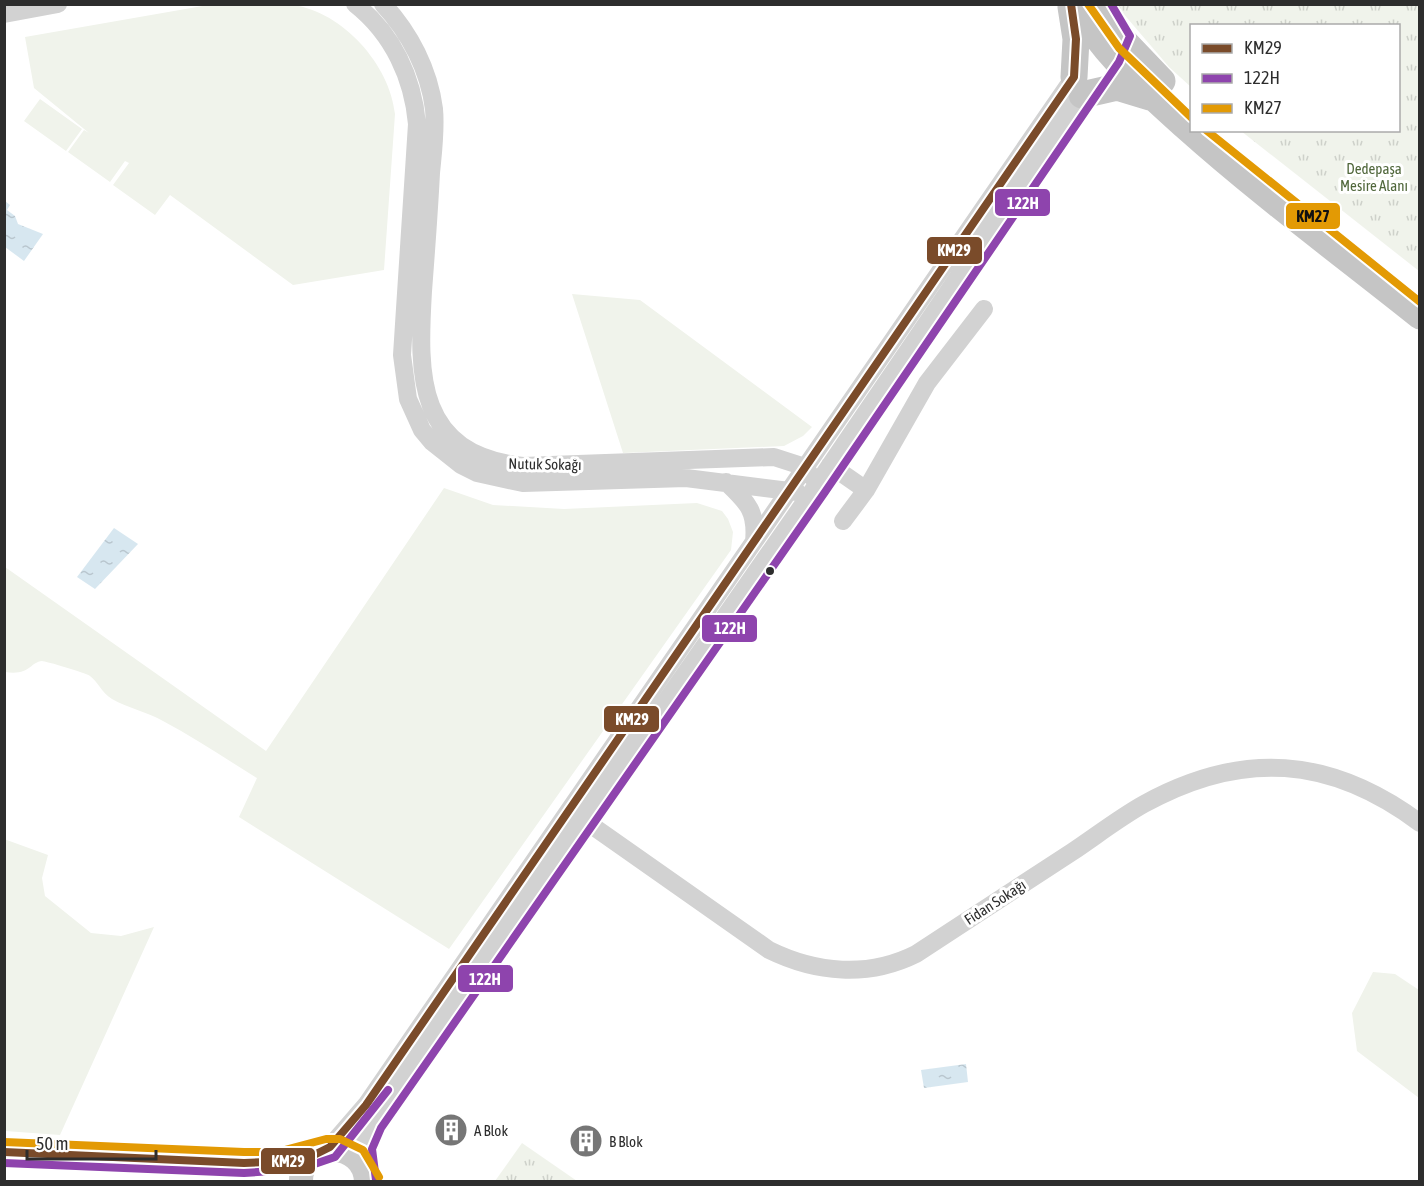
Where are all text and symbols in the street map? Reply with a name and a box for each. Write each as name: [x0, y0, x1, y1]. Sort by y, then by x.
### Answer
legend: [1190, 24, 1400, 132]
text: KM29: [1244, 37, 1282, 58]
text: 122H: [1244, 67, 1280, 88]
text: KM27: [1244, 97, 1282, 118]
park label: Dedepaşa Mesire Alanı: [1340, 160, 1408, 194]
line badge: 122H: [994, 188, 1051, 217]
text: 122H: [1007, 194, 1039, 212]
line badge: KM27: [1285, 202, 1341, 230]
text: KM27: [1296, 207, 1330, 225]
line badge: KM29: [926, 236, 983, 265]
text: KM29: [937, 241, 971, 259]
street label: Nutuk Sokağı: [508, 455, 582, 473]
unlabelled marker: [764, 565, 776, 577]
line badge: 122H: [701, 614, 758, 643]
text: 122H: [714, 619, 746, 637]
line badge: KM29: [603, 705, 660, 733]
text: KM29: [615, 710, 649, 728]
street label: Fidan Sokağı: [961, 876, 1029, 928]
line badge: 122H: [457, 964, 514, 993]
text: 122H: [469, 970, 501, 988]
building icon: A Blok: [433, 1112, 469, 1148]
place label: A Blok: [474, 1122, 508, 1139]
scale bar: [27, 1123, 156, 1161]
building icon: B Blok: [568, 1123, 604, 1159]
text: 50 m: [36, 1133, 68, 1154]
place label: B Blok: [609, 1133, 643, 1150]
line badge: KM29: [260, 1147, 316, 1175]
text: KM29: [271, 1152, 305, 1170]

